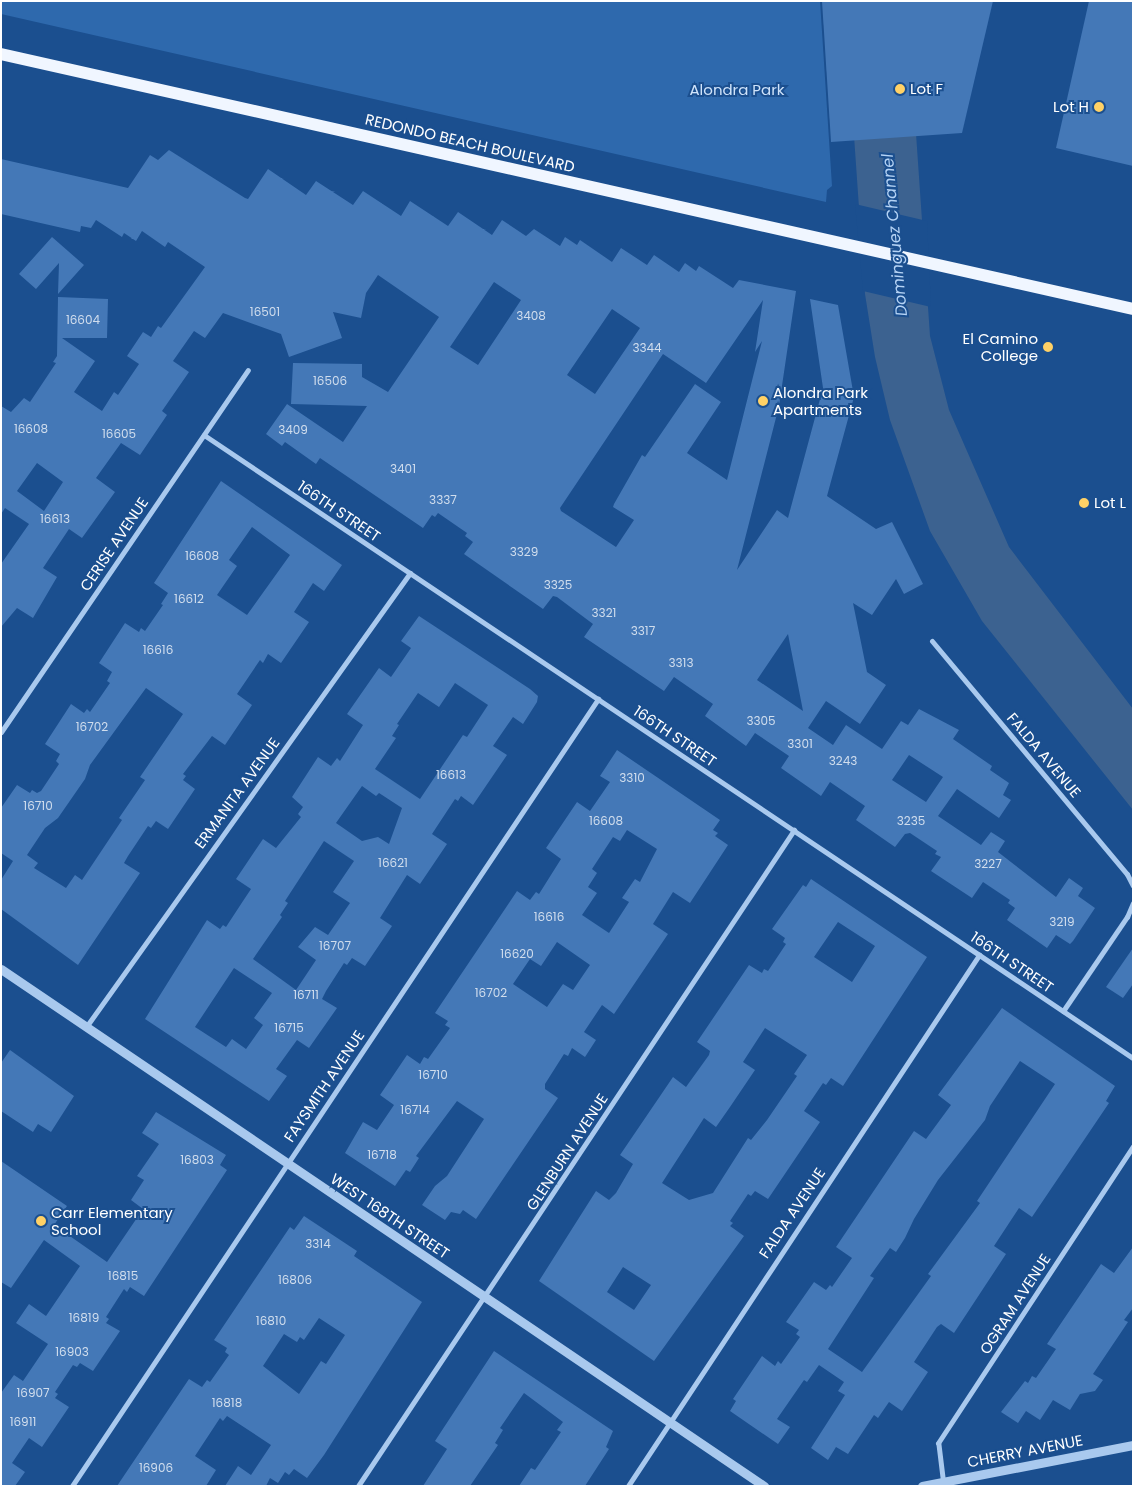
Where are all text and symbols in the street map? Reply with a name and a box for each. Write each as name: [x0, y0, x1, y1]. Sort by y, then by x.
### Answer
place label: Lot F: [910, 80, 943, 98]
park label: Alondra Park: [689, 81, 785, 99]
marker: Lot F: [894, 83, 906, 95]
place label: Lot H: [1053, 98, 1089, 116]
marker: Lot H: [1093, 101, 1105, 113]
street label: REDONDO BEACH BOULEVARD: [364, 110, 576, 176]
water label: Dominguez Channel: [878, 153, 912, 317]
house number: 16501: [250, 305, 280, 319]
house number: 3408: [516, 309, 546, 323]
house number: 16604: [66, 313, 100, 327]
place label: El Camino College: [963, 329, 1038, 364]
house number: 3344: [632, 341, 662, 355]
marker: El Camino College: [1042, 341, 1054, 353]
house number: 16506: [313, 374, 347, 388]
place label: Alondra Park Apartments: [773, 383, 868, 418]
marker: Alondra Park Apartments: [757, 395, 769, 407]
house number: 16608: [14, 422, 48, 436]
house number: 3409: [278, 423, 308, 437]
house number: 16605: [102, 427, 136, 441]
house number: 3401: [390, 462, 416, 476]
street label: 166TH STREET: [294, 477, 384, 545]
house number: 3337: [429, 493, 457, 507]
street label: CERISE AVENUE: [76, 494, 152, 594]
place label: Lot L: [1094, 494, 1126, 512]
marker: Lot L: [1078, 497, 1090, 509]
house number: 16613: [40, 512, 70, 526]
house number: 3329: [510, 545, 538, 559]
house number: 16608: [185, 549, 219, 563]
house number: 3325: [544, 578, 572, 592]
house number: 16612: [174, 592, 204, 606]
house number: 3321: [592, 606, 616, 620]
house number: 3317: [631, 624, 655, 638]
house number: 16616: [143, 643, 173, 657]
house number: 3313: [668, 656, 694, 670]
street label: 166TH STREET: [630, 702, 720, 770]
street label: FALDA AVENUE: [1003, 709, 1085, 801]
house number: 3305: [746, 714, 776, 728]
house number: 16702: [76, 720, 108, 734]
street label: ERMANITA AVENUE: [191, 734, 283, 852]
house number: 3301: [787, 737, 813, 751]
house number: 3243: [829, 754, 857, 768]
house number: 16613: [436, 768, 466, 782]
house number: 3310: [619, 771, 645, 785]
house number: 16710: [23, 799, 53, 813]
house number: 16608: [589, 814, 623, 828]
house number: 3235: [897, 814, 925, 828]
house number: 16621: [378, 856, 408, 870]
house number: 3227: [974, 857, 1002, 871]
house number: 16616: [534, 910, 564, 924]
house number: 3219: [1049, 915, 1075, 929]
street label: 166TH STREET: [967, 928, 1057, 996]
house number: 16707: [319, 939, 351, 953]
house number: 16620: [500, 947, 534, 961]
house number: 16702: [475, 986, 507, 1000]
house number: 16711: [293, 988, 319, 1002]
house number: 16715: [274, 1021, 304, 1035]
street label: FAYSMITH AVENUE: [280, 1027, 368, 1145]
house number: 16710: [418, 1068, 448, 1082]
street label: GLENBURN AVENUE: [523, 1090, 611, 1214]
house number: 16714: [400, 1103, 430, 1117]
house number: 16718: [367, 1148, 397, 1162]
house number: 16803: [180, 1153, 214, 1167]
street label: FALDA AVENUE: [755, 1164, 829, 1262]
street label: WEST 168TH STREET: [327, 1170, 453, 1262]
place label: Carr Elementary School: [51, 1203, 173, 1238]
marker: Carr Elementary School: [35, 1215, 47, 1227]
house number: 3314: [305, 1237, 331, 1251]
street label: OGRAM AVENUE: [976, 1250, 1054, 1358]
house number: 16815: [108, 1269, 138, 1283]
house number: 16806: [278, 1273, 312, 1287]
house number: 16819: [69, 1311, 99, 1325]
house number: 16810: [256, 1314, 286, 1328]
house number: 16903: [55, 1345, 89, 1359]
house number: 16907: [16, 1386, 50, 1400]
house number: 16818: [212, 1396, 242, 1410]
house number: 16911: [10, 1415, 36, 1429]
street label: CHERRY AVENUE: [966, 1431, 1084, 1471]
house number: 16906: [139, 1461, 173, 1475]

